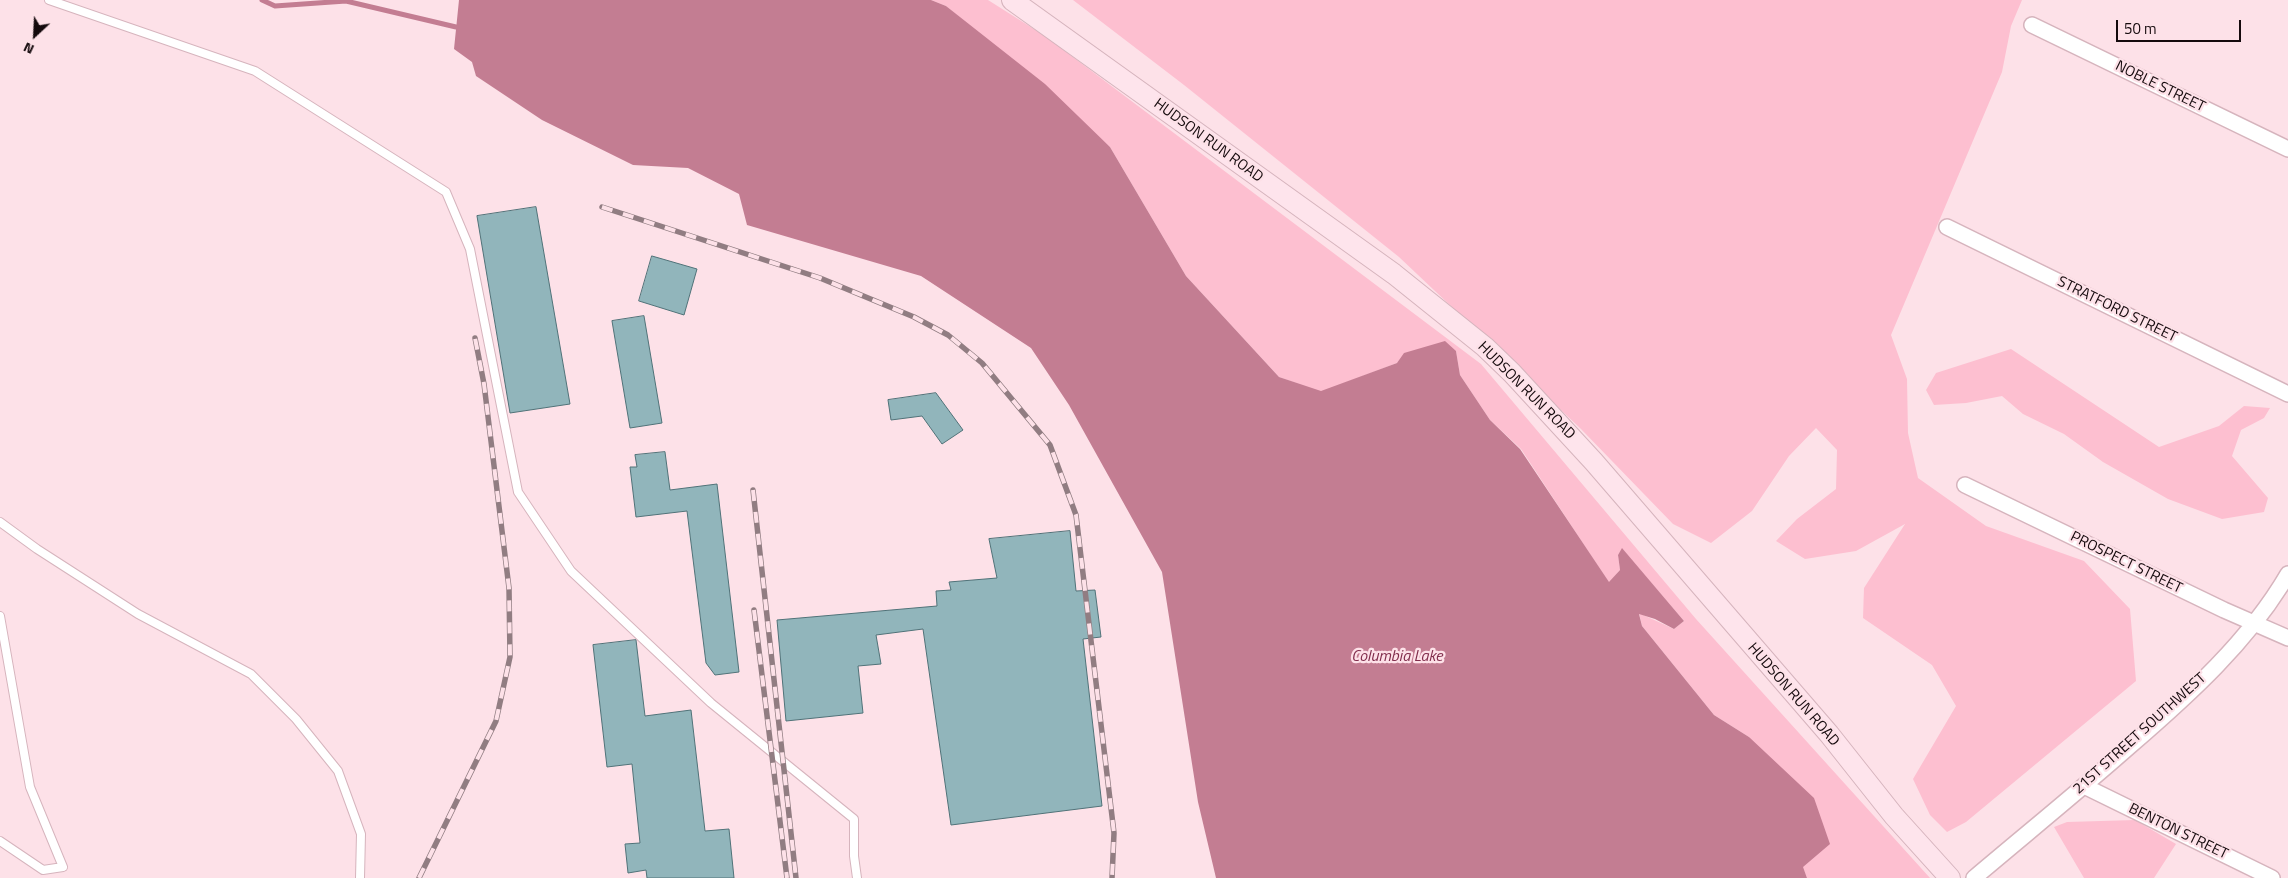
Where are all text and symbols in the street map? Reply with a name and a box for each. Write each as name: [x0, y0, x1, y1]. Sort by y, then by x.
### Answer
north arrow: [10, 10, 60, 60]
scale bar: [2118, 10, 2243, 42]
text: 50 m: [2124, 17, 2157, 40]
text: N: [20, 37, 37, 61]
street label: NOBLE STREET: [2112, 57, 2208, 117]
street label: HUDSON RUN ROAD: [1150, 95, 1266, 187]
street label: STRATFORD STREET: [2054, 273, 2180, 347]
street label: HUDSON RUN ROAD: [1473, 338, 1579, 444]
street label: PROSPECT STREET: [2067, 528, 2185, 598]
street label: HUDSON RUN ROAD: [1743, 640, 1843, 750]
water label: Columbia Lake: [1351, 647, 1443, 667]
street label: 21ST STREET SOUTHWEST: [2070, 670, 2210, 798]
street label: BENTON STREET: [2125, 800, 2231, 864]

